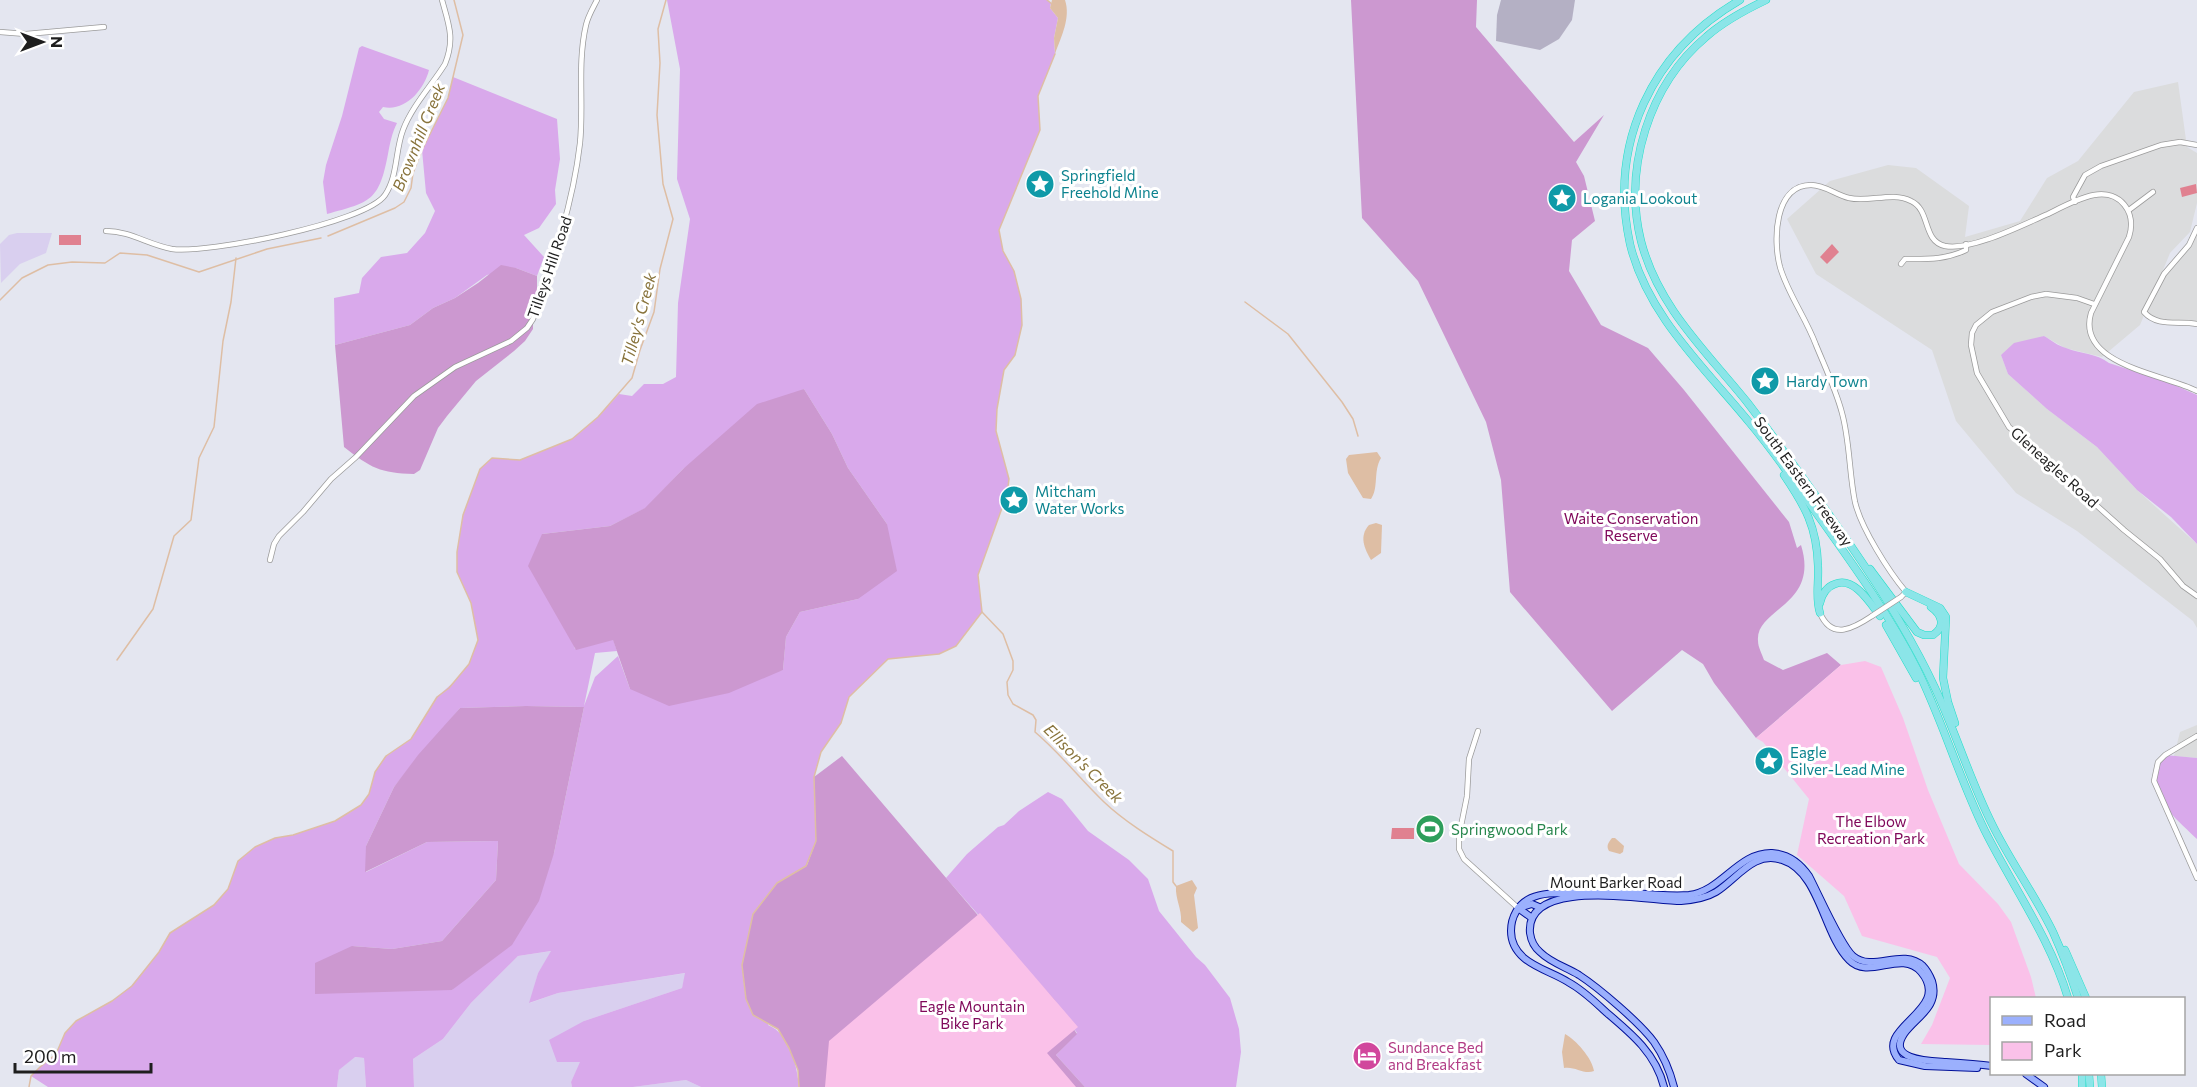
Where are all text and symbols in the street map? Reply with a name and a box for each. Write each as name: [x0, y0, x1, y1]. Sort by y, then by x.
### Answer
north arrow: [12, 12, 72, 72]
text: N: [48, 36, 67, 48]
water label: Brownhill Creek: [388, 80, 448, 194]
place label: Springfield Freehold Mine: [1061, 166, 1159, 201]
place icon: Springfield Freehold Mine: [1024, 168, 1056, 200]
place icon: Logania Lookout: [1546, 182, 1578, 214]
place label: Logania Lookout: [1583, 189, 1697, 207]
street label: Tilleys Hill Road: [523, 214, 575, 320]
water label: Tilley's Creek: [617, 270, 660, 367]
place icon: Hardy Town: [1749, 365, 1781, 397]
place label: Hardy Town: [1786, 372, 1868, 390]
street label: South Eastern Freeway: [1751, 413, 1857, 549]
street label: Gleneagles Road: [2007, 423, 2103, 511]
place label: Mitcham Water Works: [1035, 482, 1125, 517]
place icon: Mitcham Water Works: [998, 484, 1030, 516]
park label: Waite Conservation Reserve: [1564, 509, 1698, 544]
water label: Ellison's Creek: [1041, 720, 1128, 807]
place label: Eagle Silver-Lead Mine: [1790, 743, 1905, 778]
place icon: Eagle Silver-Lead Mine: [1753, 745, 1785, 777]
park label: The Elbow Recreation Park: [1817, 812, 1925, 847]
sports icon: Springwood Park: [1414, 813, 1446, 845]
place label: Springwood Park: [1451, 820, 1568, 838]
street label: Mount Barker Road: [1550, 873, 1682, 891]
park label: Eagle Mountain Bike Park: [919, 997, 1025, 1032]
legend: [1990, 997, 2185, 1075]
text: Road: [2044, 1009, 2086, 1031]
scale bar: [15, 1036, 152, 1074]
place label: Sundance Bed and Breakfast: [1388, 1038, 1483, 1073]
text: Park: [2044, 1039, 2082, 1061]
hotel icon: Sundance Bed and Breakfast: [1351, 1040, 1383, 1072]
text: 200 m: [24, 1045, 77, 1067]

